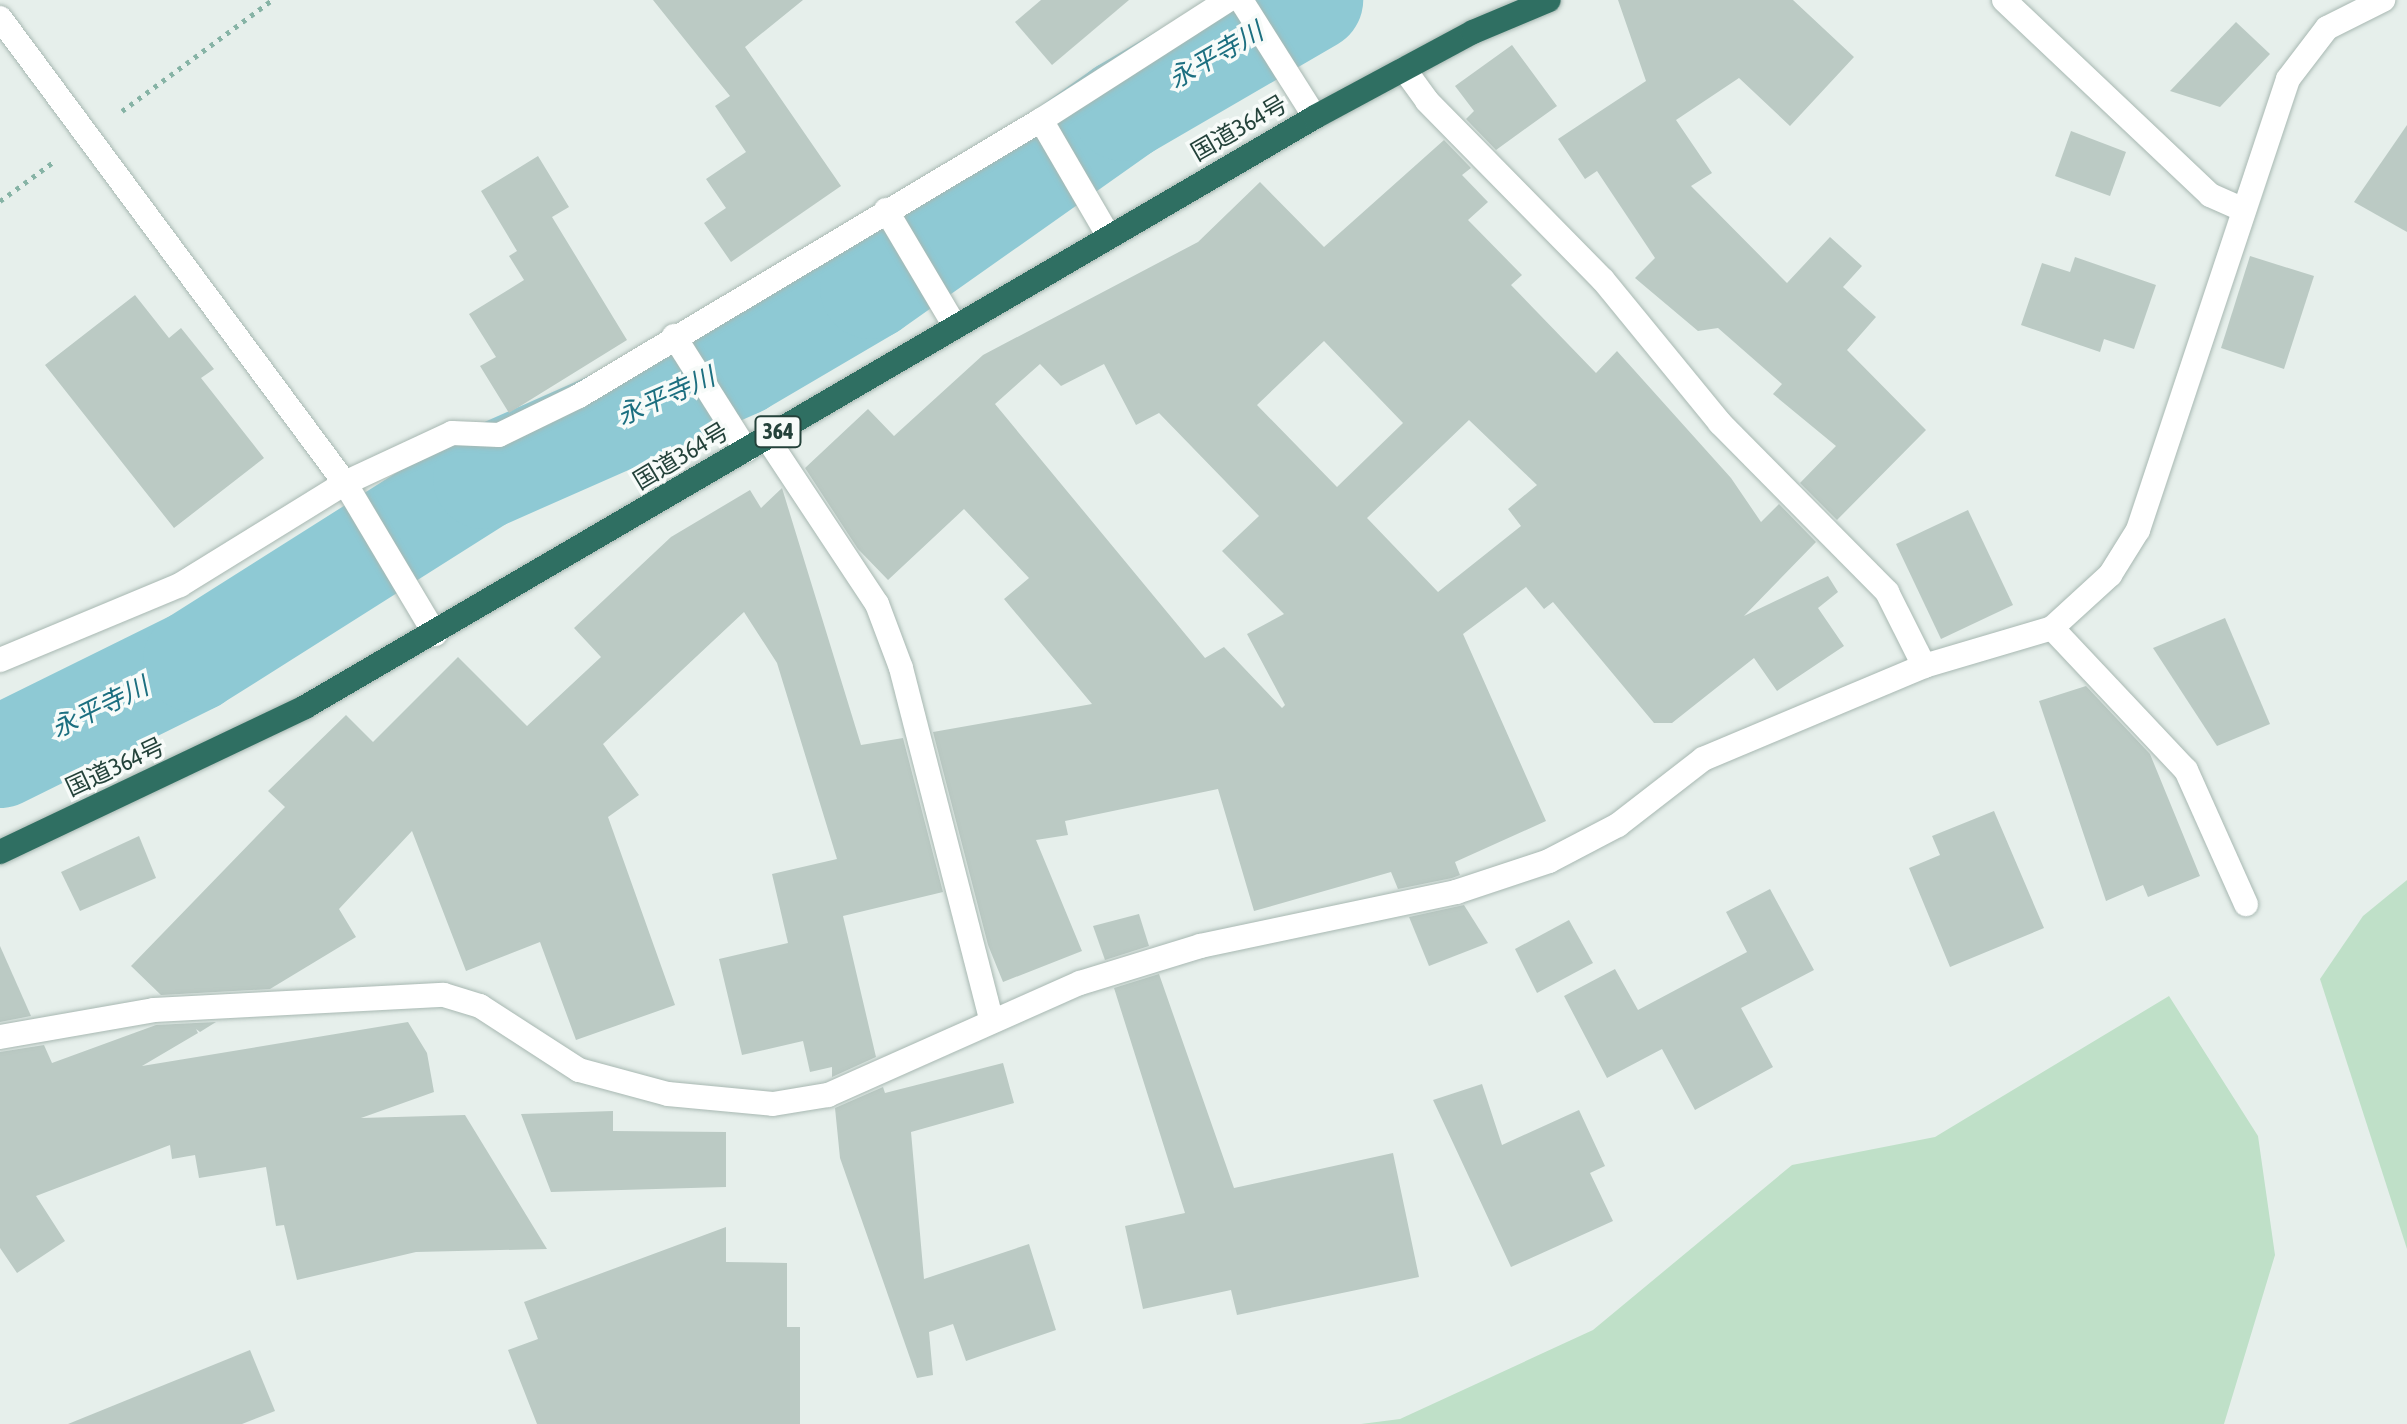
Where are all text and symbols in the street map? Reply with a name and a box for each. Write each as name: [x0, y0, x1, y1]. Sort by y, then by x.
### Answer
water label: 永平寺川: [1163, 16, 1269, 96]
street label: 国道364号: [1186, 89, 1292, 167]
water label: 永平寺川: [612, 362, 720, 432]
road number: 364: [754, 414, 802, 450]
street label: 国道364号: [628, 416, 734, 496]
water label: 永平寺川: [46, 671, 154, 745]
street label: 国道364号: [61, 732, 169, 802]

